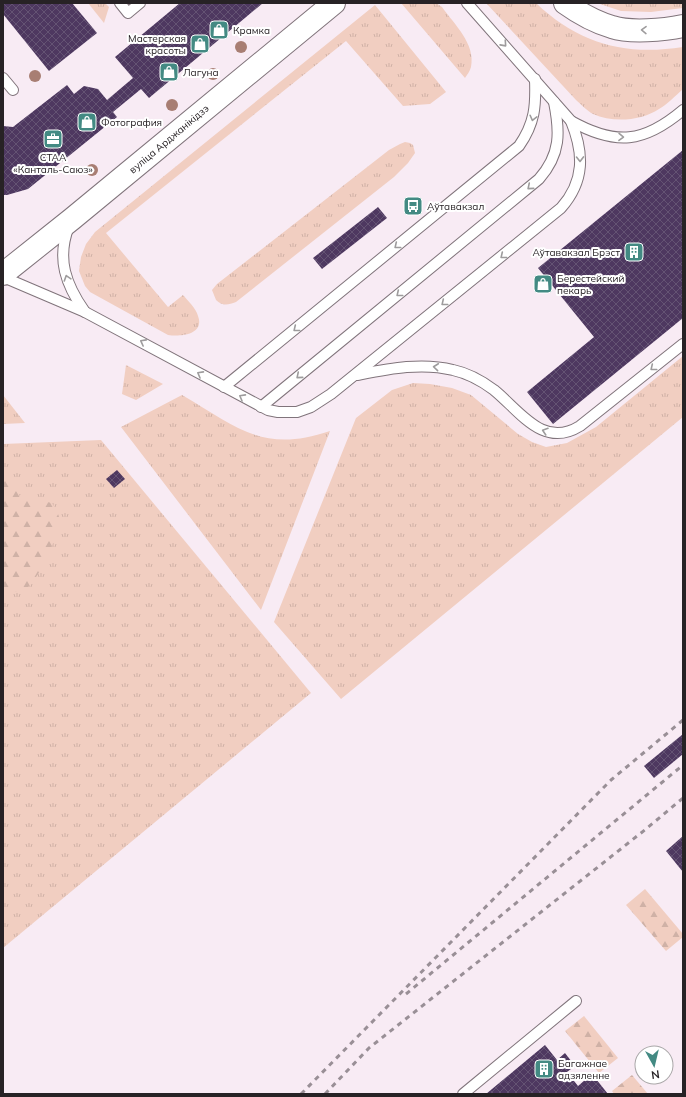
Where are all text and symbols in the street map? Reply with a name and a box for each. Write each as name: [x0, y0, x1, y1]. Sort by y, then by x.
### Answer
shop icon: Крамка: [208, 19, 230, 41]
place label: Крамка: [233, 24, 270, 37]
one-way arrow: [641, 26, 647, 34]
place label: Мастерская красоты: [128, 32, 186, 57]
shop icon: Мастерская красоты: [189, 33, 211, 55]
one-way arrow: [499, 39, 506, 47]
shop icon: Лагуна: [158, 61, 180, 83]
place label: Лагуна: [183, 66, 219, 79]
street label: вуліца Арджанікідзэ: [126, 102, 212, 176]
shop icon: Фотография: [76, 111, 98, 133]
one-way arrow: [529, 114, 538, 121]
place label: Фотография: [101, 116, 162, 129]
office icon: СТАА «Канталь-Саюз»: [42, 128, 64, 150]
one-way arrow: [618, 133, 624, 141]
place label: СТАА «Канталь-Саюз»: [13, 151, 93, 176]
one-way arrow: [576, 156, 584, 162]
one-way arrow: [527, 182, 534, 189]
bus stop icon: Аўтавакзал: [402, 195, 424, 217]
place label: Аўтавакзал: [427, 200, 484, 213]
building icon: Аўтавакзал Брэст: [623, 241, 645, 263]
one-way arrow: [394, 242, 401, 249]
place label: Аўтавакзал Брэст: [532, 246, 620, 259]
one-way arrow: [500, 251, 507, 258]
place label: Берестейский пекарь: [557, 272, 624, 297]
shop icon: Берестейский пекарь: [532, 273, 554, 295]
one-way arrow: [63, 275, 72, 282]
one-way arrow: [397, 289, 404, 296]
one-way arrow: [441, 299, 448, 306]
one-way arrow: [293, 324, 301, 331]
one-way arrow: [140, 340, 147, 347]
one-way arrow: [432, 363, 439, 372]
one-way arrow: [650, 363, 657, 370]
one-way arrow: [197, 371, 205, 378]
one-way arrow: [296, 371, 303, 378]
one-way arrow: [239, 394, 246, 402]
one-way arrow: [542, 428, 549, 436]
north arrow: [634, 1045, 674, 1085]
place label: Багажнае адзяленне: [558, 1057, 610, 1082]
building icon: Багажнае адзяленне: [533, 1058, 555, 1080]
text: N: [650, 1067, 660, 1082]

